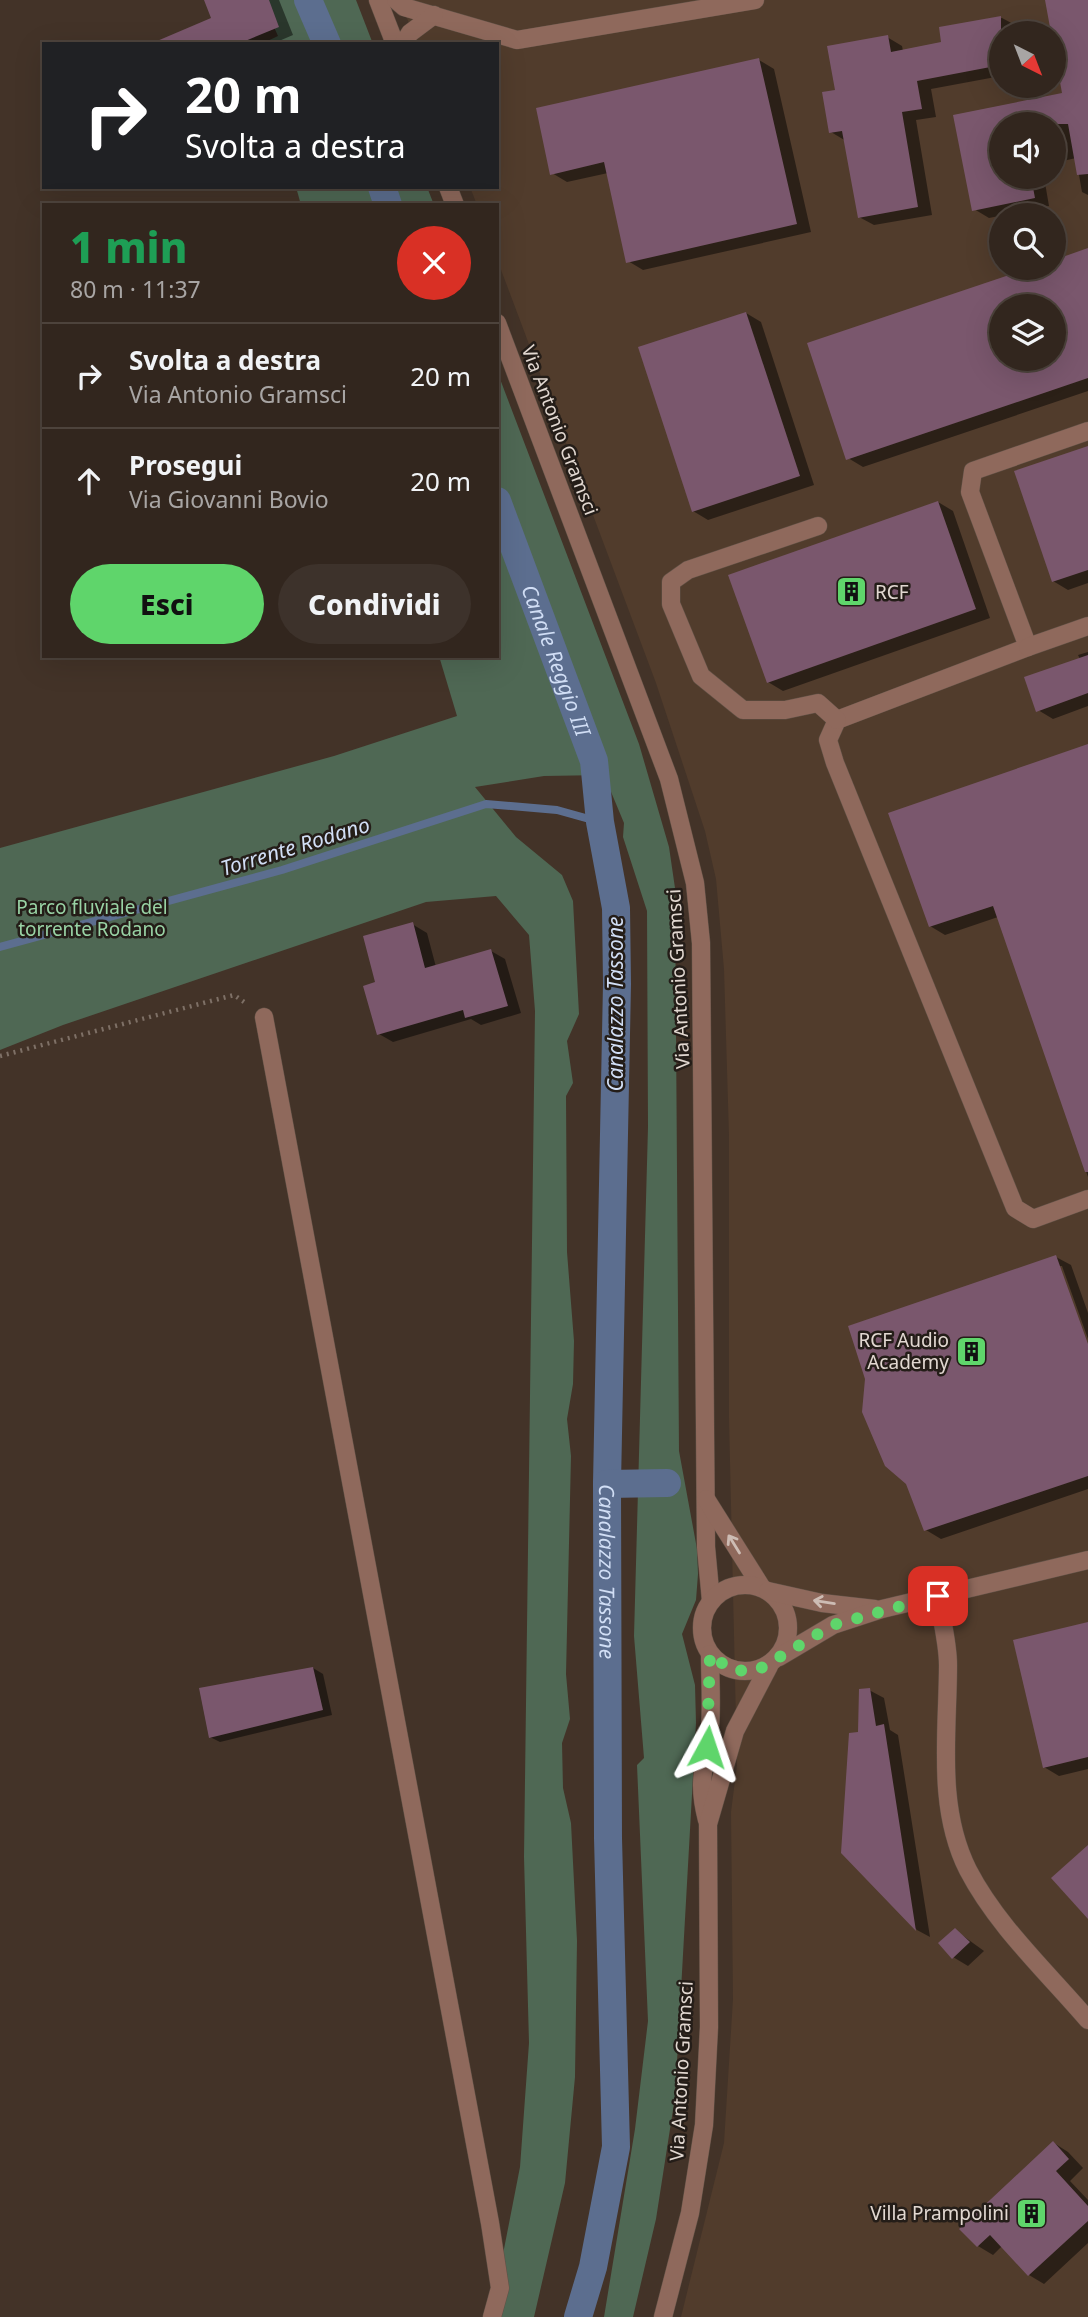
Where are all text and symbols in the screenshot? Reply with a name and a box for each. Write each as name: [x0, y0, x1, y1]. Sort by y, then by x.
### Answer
north arrow: [989, 21, 1066, 98]
map controls: [989, 21, 1066, 371]
text: 20 m: [185, 61, 302, 127]
icon: right: [70, 70, 161, 161]
button: sound: [989, 112, 1066, 189]
text: Svolta a destra: [185, 124, 406, 167]
button: search: [989, 203, 1066, 280]
text: 1 min: [70, 218, 187, 275]
button: close: [397, 226, 471, 300]
text: 80 m · 11:37: [70, 273, 201, 305]
button: layers: [989, 294, 1066, 371]
street label: Via Antonio Gramsci: [516, 341, 604, 519]
text: Svolta a destra: [129, 342, 321, 378]
icon: right: [70, 357, 108, 395]
text: 20 m: [410, 358, 471, 394]
text: Via Antonio Gramsci: [129, 378, 347, 410]
text: Prosegui: [129, 447, 242, 483]
icon: ahead: [70, 462, 108, 500]
text: 20 m: [410, 463, 471, 499]
text: Via Giovanni Bovio: [129, 483, 329, 515]
button: Esci: [70, 564, 264, 644]
button: Condividi: [278, 564, 471, 644]
building icon: RCF: [835, 575, 869, 609]
place label: RCF: [875, 579, 909, 605]
water label: Canale Reggio III: [515, 581, 598, 741]
water label: Torrente Rodano: [217, 810, 373, 882]
street label: Via Antonio Gramsci: [660, 888, 696, 1070]
park label: Parco fluviale del torrente Rodano: [16, 894, 168, 942]
water label: Canalazzo Tassone: [601, 916, 629, 1092]
place label: RCF Audio Academy: [858, 1327, 949, 1375]
building icon: RCF Audio Academy: [955, 1334, 989, 1368]
water label: Canalazzo Tassone: [593, 1484, 621, 1659]
one-way arrow: [727, 1534, 741, 1554]
pin: [908, 1566, 968, 1626]
icon: arrive: [919, 1577, 957, 1615]
one-way arrow: [813, 1595, 836, 1608]
position arrow: [670, 1710, 744, 1784]
street label: Via Antonio Gramsci: [663, 1980, 699, 2162]
building icon: Villa Prampolini: [1015, 2196, 1049, 2230]
place label: Villa Prampolini: [870, 2200, 1009, 2226]

